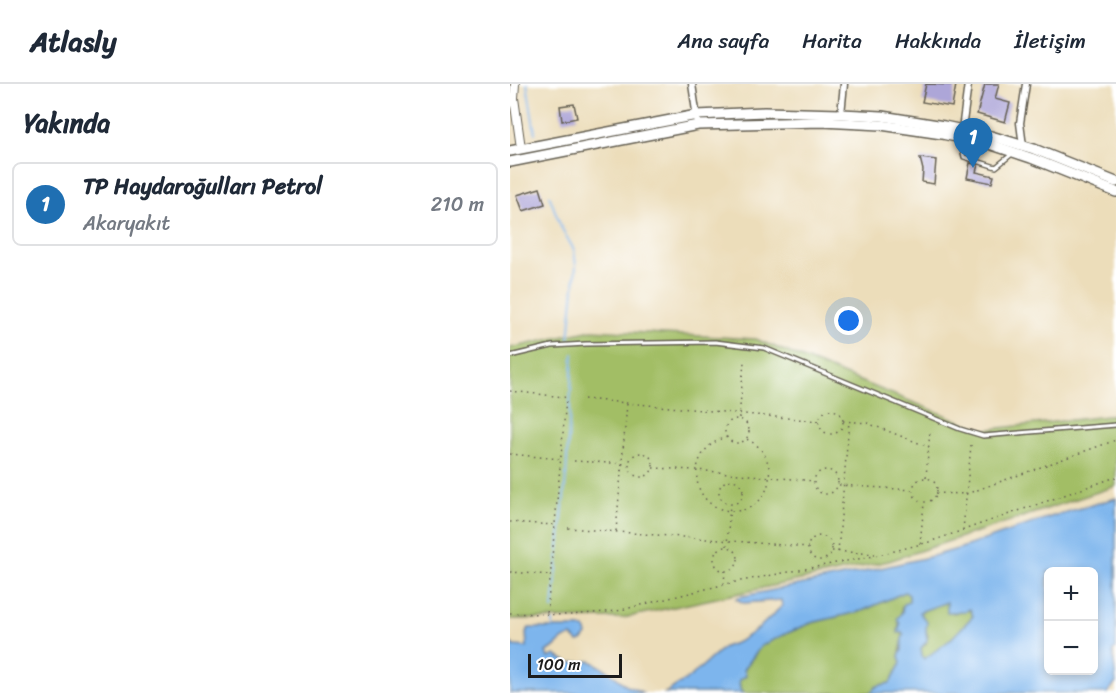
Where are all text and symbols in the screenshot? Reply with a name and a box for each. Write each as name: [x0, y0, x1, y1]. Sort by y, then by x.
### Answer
text: Atlasly: [30, 17, 117, 66]
text: Ana sayfa: [677, 22, 769, 60]
text: Harita: [802, 22, 862, 60]
text: Hakkında: [895, 22, 981, 60]
text: İletişim: [1014, 22, 1086, 60]
text: Yakında: [24, 100, 110, 146]
pin: 1: [954, 118, 992, 168]
text: TP Haydaroğulları Petrol: [83, 167, 323, 206]
text: 1: [41, 187, 50, 222]
text: 210 m: [431, 187, 484, 222]
text: Akaryakıt: [83, 206, 170, 241]
your location: [834, 306, 863, 335]
map controls: [1044, 567, 1098, 675]
button: +: [1044, 567, 1098, 621]
button: −: [1044, 621, 1098, 675]
text: 100 m: [537, 650, 581, 679]
scale bar: [528, 651, 622, 678]

